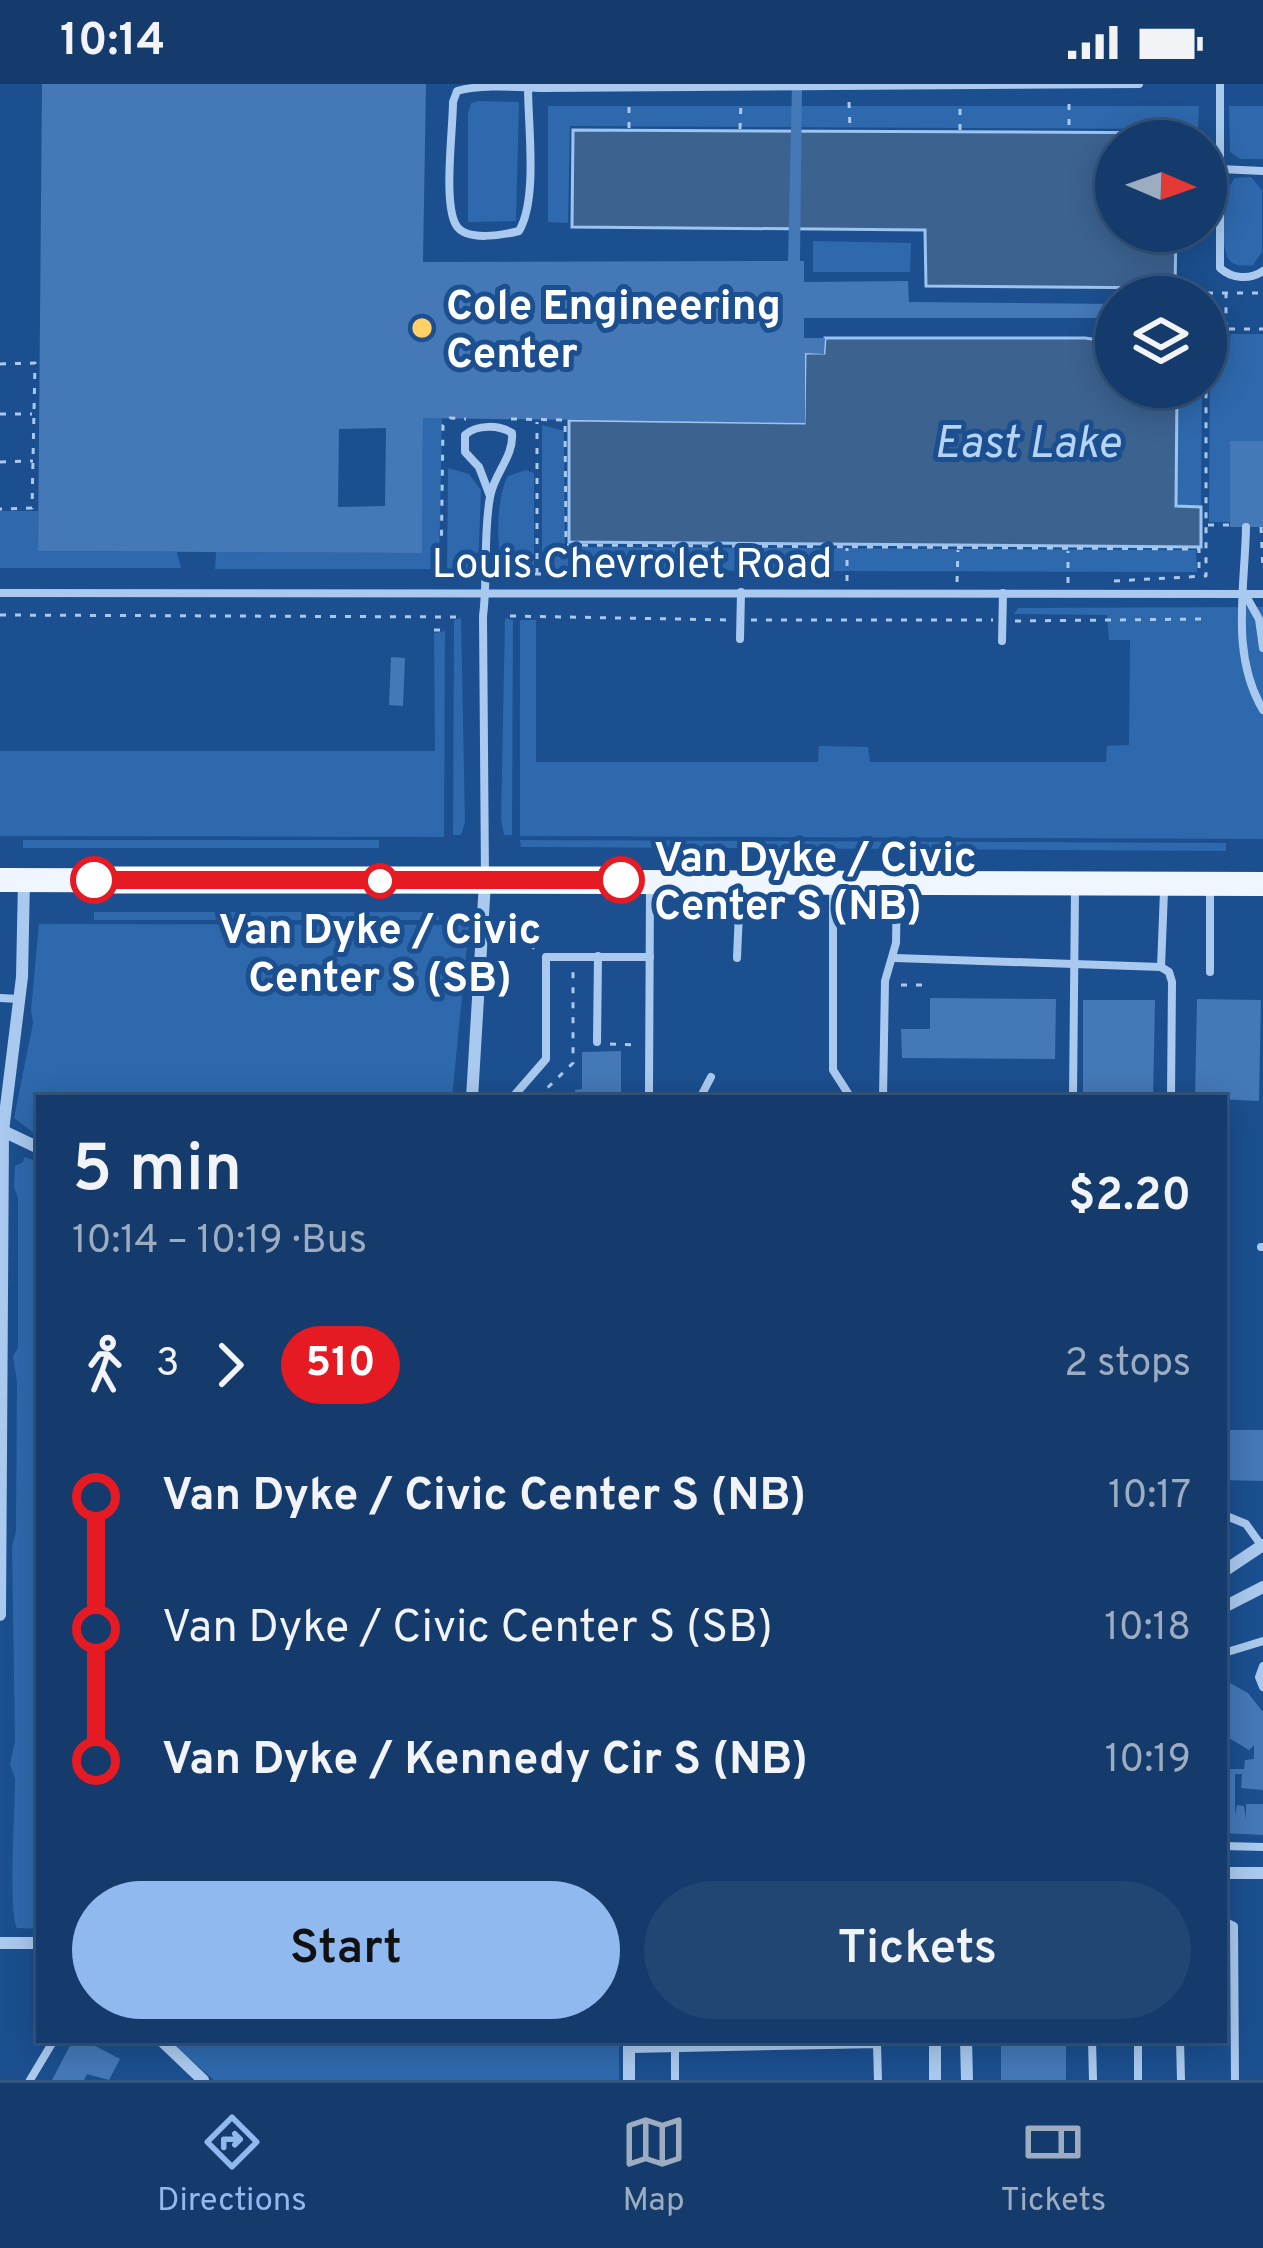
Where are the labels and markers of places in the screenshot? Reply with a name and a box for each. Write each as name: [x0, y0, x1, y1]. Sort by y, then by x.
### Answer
place label: Cole Engineering Center: [446, 282, 781, 383]
marker: Cole Engineering Center: [409, 315, 435, 341]
place label: Van Dyke / Civic Center S (NB): [654, 834, 977, 935]
unlabelled marker: [72, 858, 116, 902]
marker: Van Dyke / Civic Center S (NB): [599, 858, 643, 902]
marker: Van Dyke / Civic Center S (SB): [364, 865, 396, 897]
place label: Van Dyke / Civic Center S (SB): [219, 906, 541, 1007]

